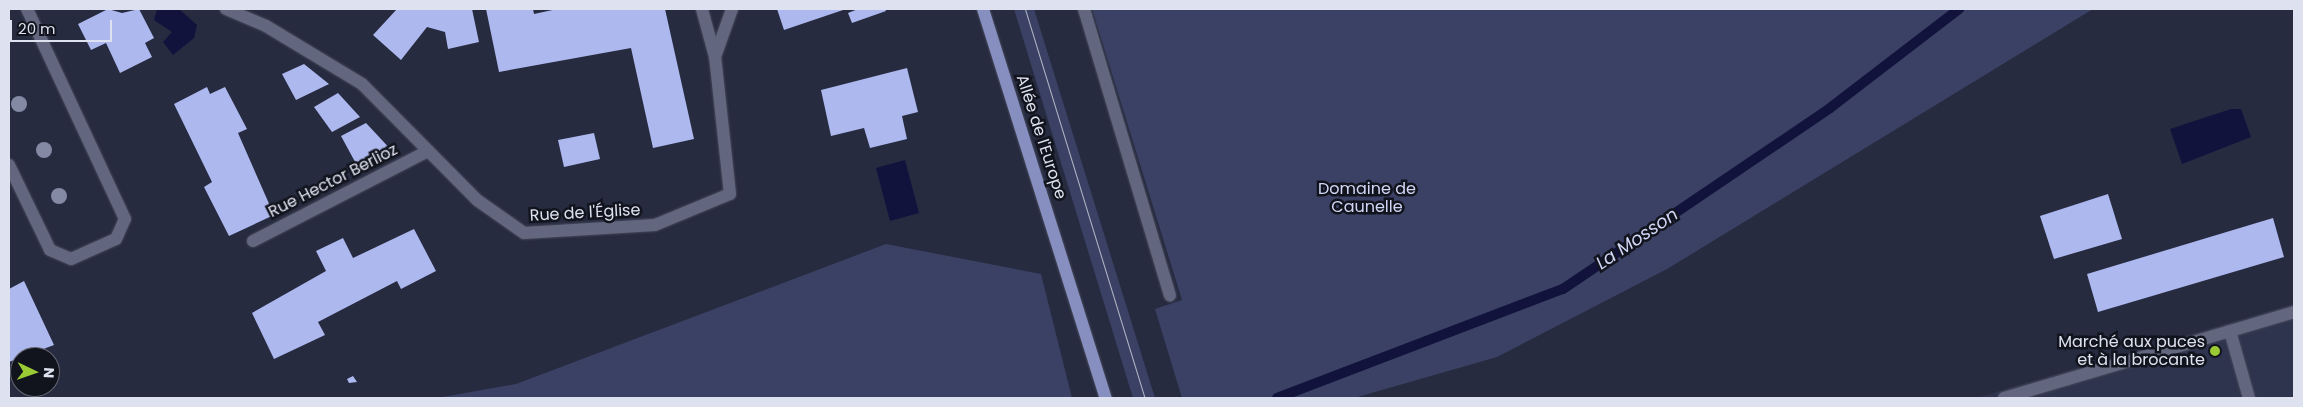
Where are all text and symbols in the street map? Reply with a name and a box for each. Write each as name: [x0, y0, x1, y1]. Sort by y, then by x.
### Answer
scale bar: [12, 10, 115, 42]
text: 20 m: [18, 18, 56, 39]
street label: Allée de l'Europe: [1012, 72, 1070, 202]
street label: Rue Hector Berlioz: [265, 140, 401, 222]
park label: Domaine de Caunelle: [1318, 179, 1416, 217]
street label: Rue de l'Église: [529, 201, 641, 225]
water label: La Mosson: [1592, 204, 1682, 274]
place label: Marché aux puces et à la brocante: [2058, 332, 2205, 370]
marker: Marché aux puces et à la brocante: [2209, 345, 2221, 357]
north arrow: [10, 347, 60, 397]
text: N: [39, 367, 59, 379]

